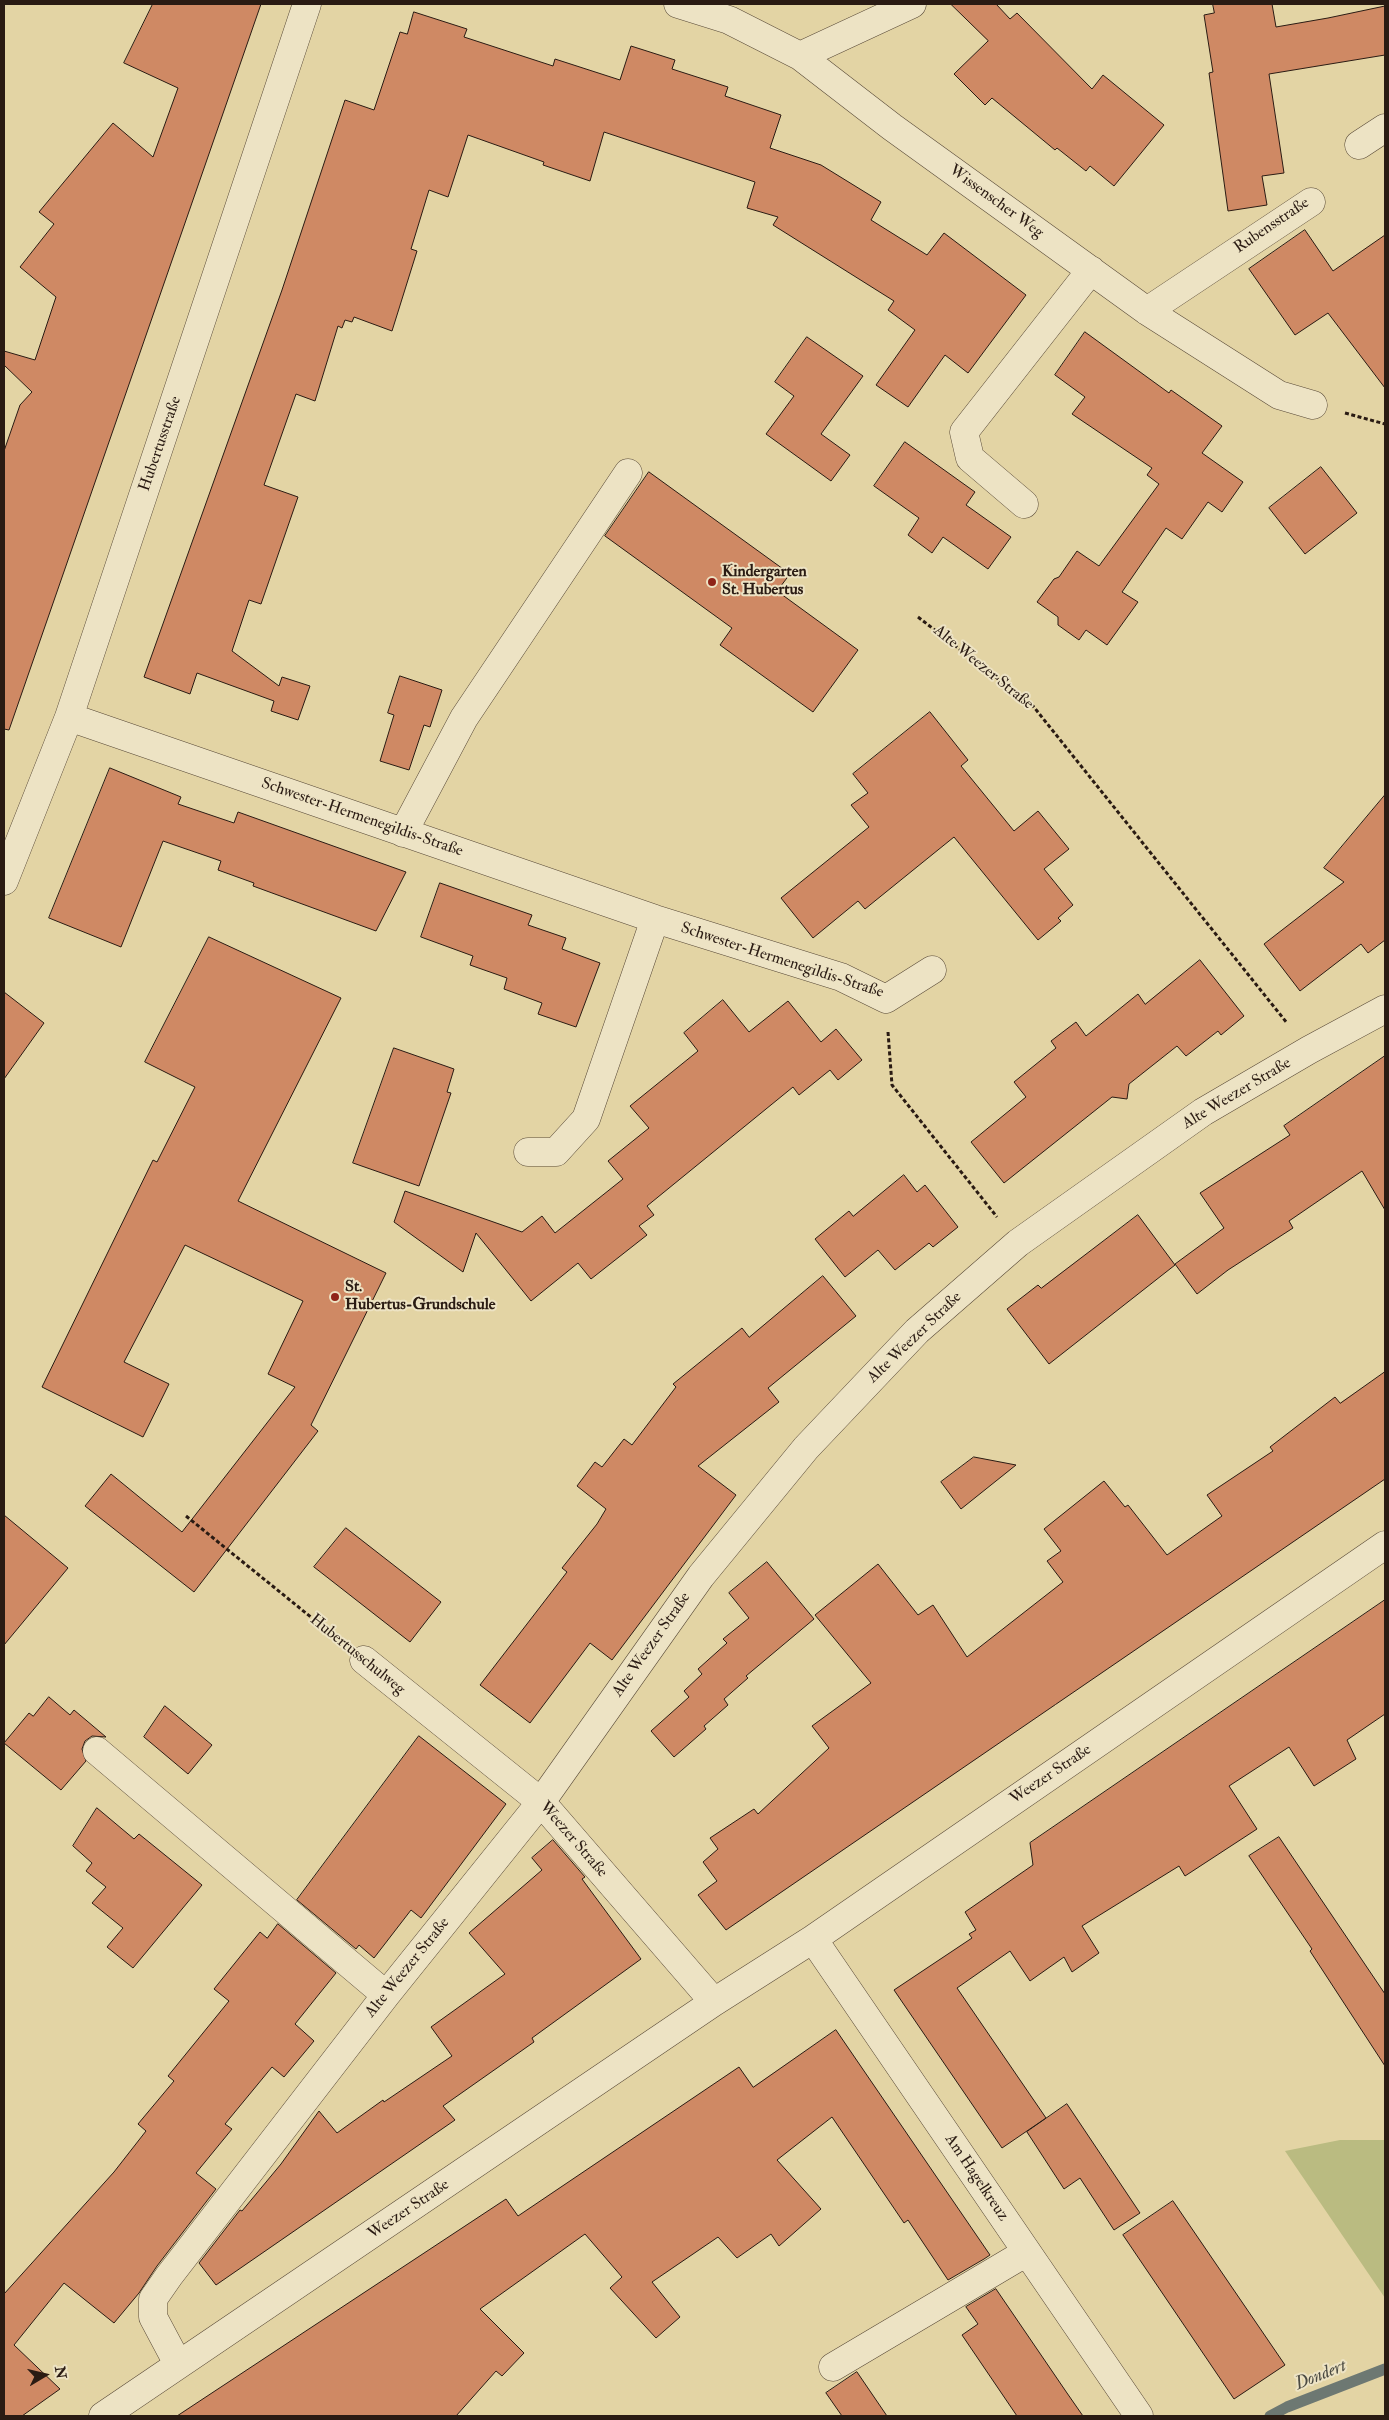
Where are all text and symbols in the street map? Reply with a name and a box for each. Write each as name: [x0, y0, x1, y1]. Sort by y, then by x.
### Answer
street label: Wissenscher Weg: [945, 161, 1047, 243]
street label: Rubensstraße: [1231, 194, 1313, 258]
street label: Hubertusstraße: [136, 394, 186, 494]
place label: Kindergarten St. Hubertus: [722, 563, 807, 601]
marker: Kindergarten St. Hubertus: [706, 576, 718, 588]
street label: Alte Weezer Straße: [929, 622, 1037, 714]
street label: Schwester-Hermenegildis-Straße: [259, 774, 465, 862]
street label: Schwester-Hermenegildis-Straße: [678, 919, 886, 1003]
street label: Alte Weezer Straße: [1179, 1054, 1295, 1134]
place label: St. Hubertus-Grundschule: [345, 1278, 495, 1316]
street label: Alte Weezer Straße: [864, 1288, 966, 1388]
marker: St. Hubertus-Grundschule: [329, 1291, 341, 1303]
street label: Alte Weezer Straße: [609, 1589, 695, 1701]
street label: Hubertusschulweg: [305, 1611, 409, 1699]
street label: Weezer Straße: [1007, 1741, 1095, 1809]
street label: Weezer Straße: [535, 1798, 611, 1882]
street label: Alte Weezer Straße: [362, 1914, 454, 2022]
street label: Am Hagelkreuz: [940, 2131, 1012, 2225]
street label: Weezer Straße: [365, 2176, 453, 2244]
north arrow: [20, 2350, 70, 2400]
water label: Dondert: [1292, 2356, 1350, 2396]
text: N: [51, 2365, 70, 2380]

